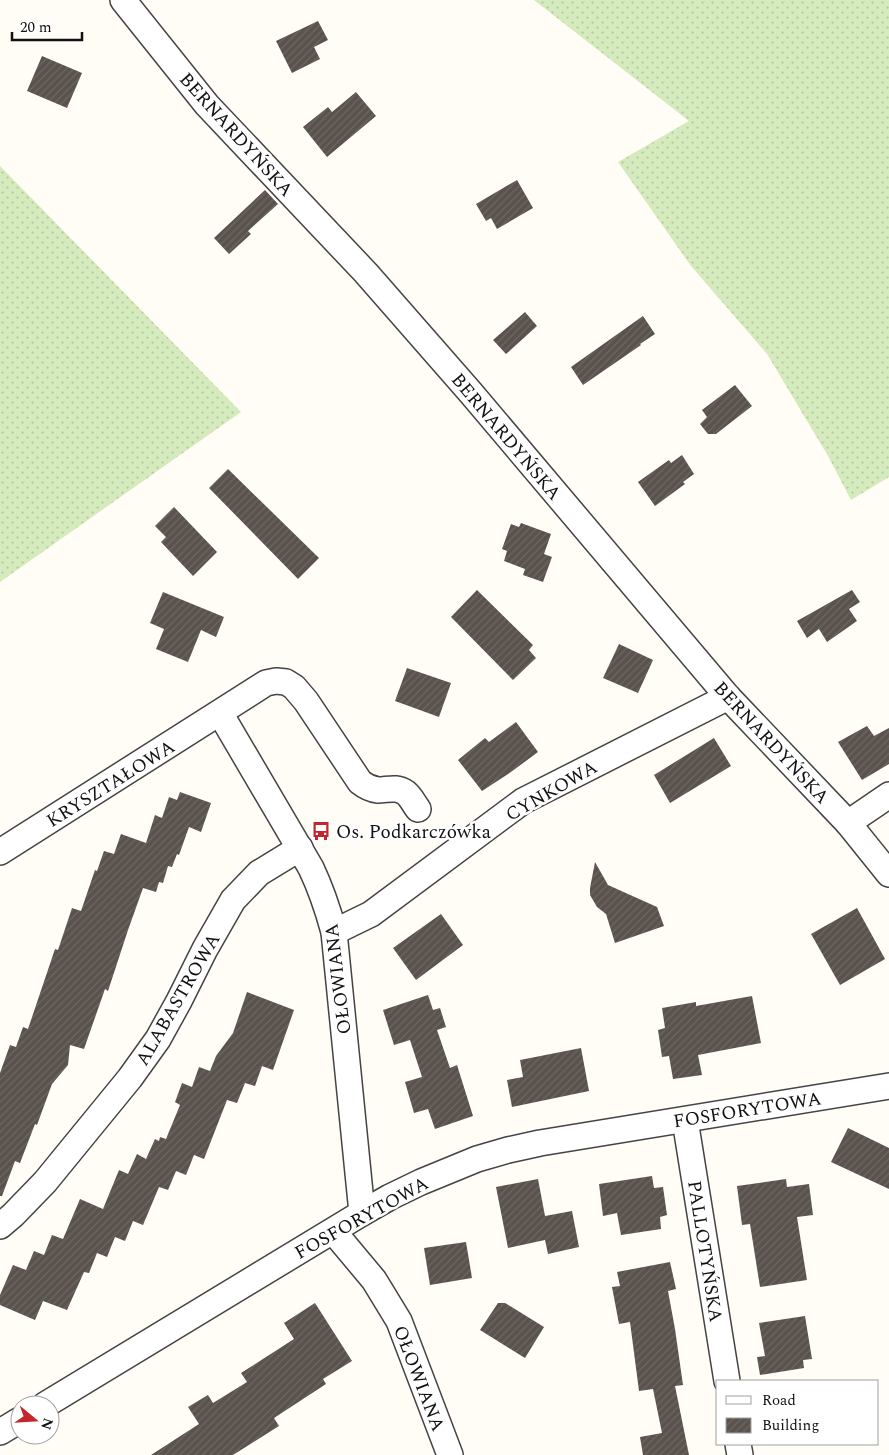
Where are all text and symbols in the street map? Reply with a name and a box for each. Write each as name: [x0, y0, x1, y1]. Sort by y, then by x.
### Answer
scale bar: [12, 10, 82, 42]
text: 20 m: [20, 16, 52, 39]
street label: BERNARDYŃSKA: [172, 66, 300, 204]
street label: BERNARDYŃSKA: [444, 367, 568, 507]
street label: BERNARDYŃSKA: [706, 675, 836, 811]
street label: KRYSZTAŁOWA: [41, 733, 181, 835]
street label: CYNKOWA: [500, 753, 603, 829]
place label: Os. Podkarczówka: [336, 818, 492, 847]
bus stop icon: Os. Podkarczówka: [310, 820, 332, 842]
street label: OŁOWIANA: [317, 922, 360, 1036]
street label: ALABASTROWA: [128, 928, 228, 1072]
street label: FOSFORYTOWA: [671, 1084, 823, 1137]
street label: FOSFORYTOWA: [289, 1169, 434, 1267]
street label: PALLOTYŃSKA: [679, 1178, 730, 1324]
street label: OŁOWIANA: [385, 1321, 452, 1436]
legend: [716, 1380, 879, 1445]
text: Road: [762, 1389, 796, 1412]
north arrow: [10, 1395, 60, 1445]
text: Building: [762, 1414, 819, 1437]
text: N: [35, 1415, 59, 1433]

